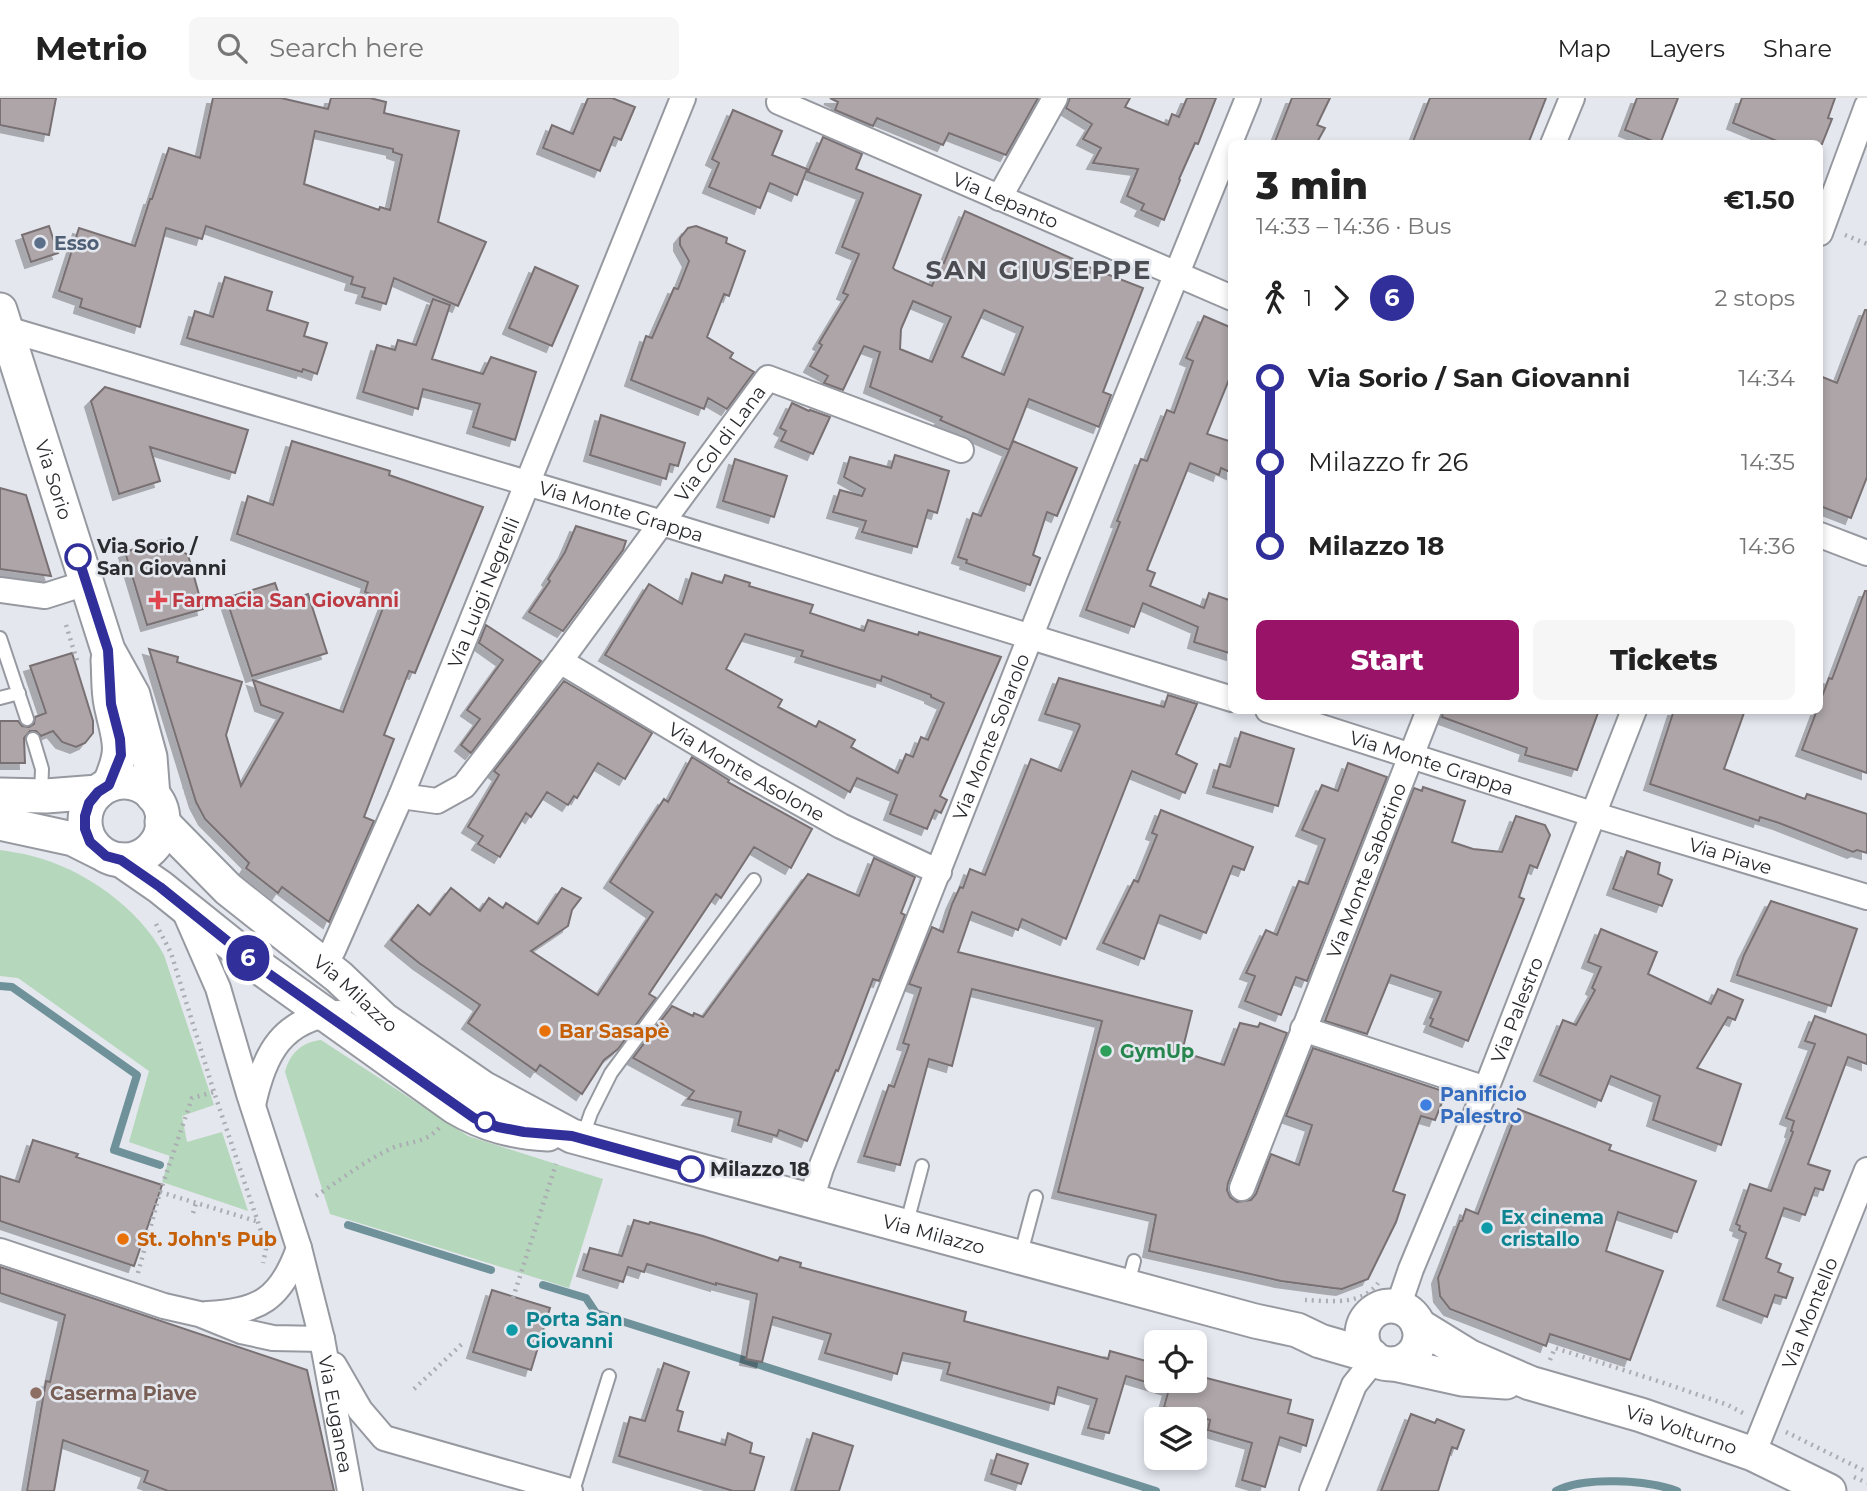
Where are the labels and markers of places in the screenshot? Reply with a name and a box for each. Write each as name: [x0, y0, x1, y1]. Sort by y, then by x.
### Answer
place label: Esso: [54, 232, 99, 255]
marker: Esso: [32, 235, 48, 251]
place label: Via Sorio / San Giovanni: [96, 535, 227, 580]
marker: Via Sorio / San Giovanni: [65, 544, 91, 570]
place label: Farmacia San Giovanni: [172, 589, 399, 612]
marker: Farmacia San Giovanni: [150, 592, 166, 608]
place label: Bar Sasapè: [559, 1020, 670, 1043]
marker: Bar Sasapè: [537, 1023, 553, 1039]
place label: GymUp: [1120, 1040, 1194, 1063]
marker: GymUp: [1098, 1043, 1114, 1059]
place label: Panificio Palestro: [1440, 1083, 1527, 1128]
marker: Panificio Palestro: [1418, 1097, 1434, 1113]
unlabelled marker: [475, 1112, 495, 1132]
marker: Milazzo 18: [678, 1156, 704, 1182]
place label: Milazzo 18: [710, 1158, 810, 1181]
place label: Ex cinema cristallo: [1501, 1206, 1604, 1251]
marker: Ex cinema cristallo: [1479, 1220, 1495, 1236]
place label: St. John's Pub: [137, 1228, 277, 1251]
marker: St. John's Pub: [115, 1231, 131, 1247]
place label: Porta San Giovanni: [526, 1308, 623, 1353]
marker: Porta San Giovanni: [504, 1322, 520, 1338]
place label: Caserma Piave: [50, 1382, 197, 1405]
marker: Caserma Piave: [28, 1385, 44, 1401]

